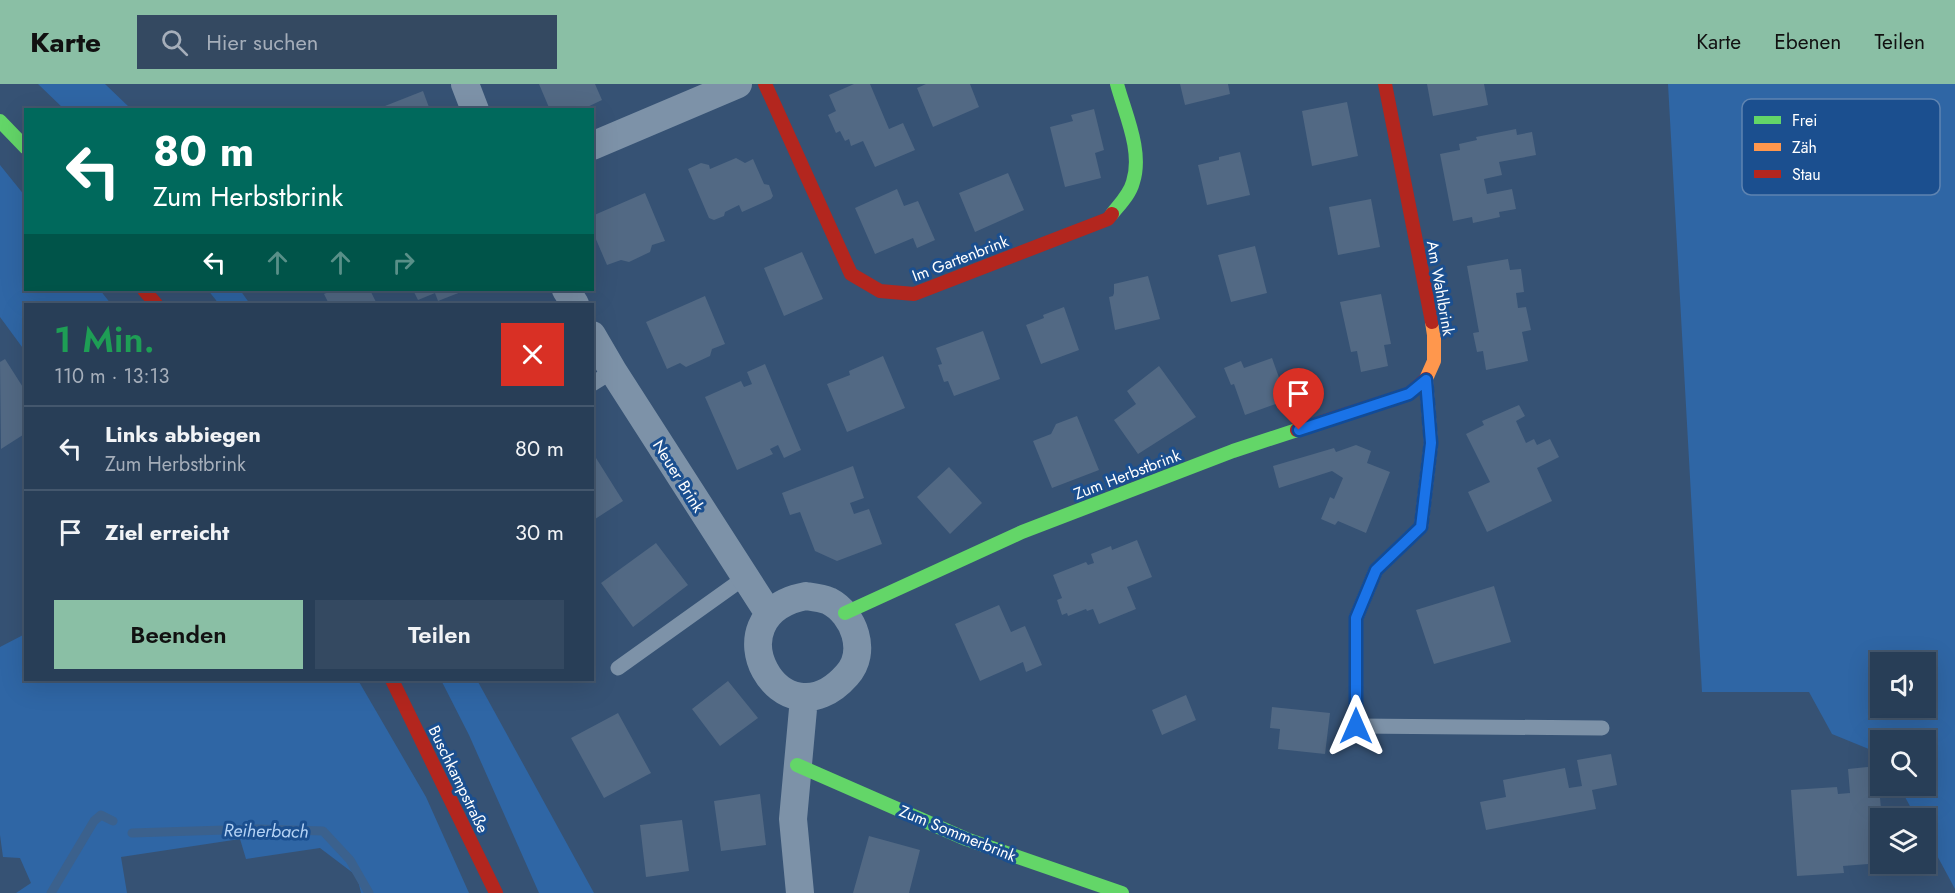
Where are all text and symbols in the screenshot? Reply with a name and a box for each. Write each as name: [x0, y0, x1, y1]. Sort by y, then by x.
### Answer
search box: [137, 15, 557, 69]
text: Karte: [30, 22, 101, 63]
icon: search: [158, 26, 191, 59]
text: Hier suchen: [206, 26, 318, 58]
text: Karte: [1696, 27, 1741, 57]
text: Ebenen: [1774, 27, 1841, 57]
text: Teilen: [1874, 27, 1925, 57]
legend: [1742, 99, 1940, 195]
text: Frei: [1792, 109, 1817, 132]
text: 80 m: [153, 121, 254, 182]
icon: left: [54, 132, 132, 210]
text: Zäh: [1792, 136, 1817, 159]
text: Stau: [1792, 163, 1821, 186]
text: Zum Herbstbrink: [153, 177, 343, 216]
street label: Im Gartenbrink: [909, 229, 1013, 287]
street label: Am Wahlbrink: [1421, 239, 1460, 338]
icon: left: [198, 246, 231, 279]
icon: ahead: [261, 246, 294, 279]
icon: ahead: [324, 246, 357, 279]
icon: right: [387, 246, 420, 279]
text: 1 Min.: [54, 313, 155, 365]
button: close: [501, 323, 564, 386]
text: 110 m · 13:13: [54, 362, 169, 391]
pin: [1273, 368, 1324, 430]
icon: arrive: [1282, 377, 1315, 410]
text: Links abbiegen: [105, 418, 261, 450]
icon: left: [54, 432, 87, 465]
text: 80 m: [515, 432, 564, 464]
street label: Neuer Brink: [647, 436, 710, 518]
street label: Zum Herbstbrink: [1070, 443, 1185, 505]
text: Zum Herbstbrink: [105, 450, 246, 479]
icon: arrive: [54, 516, 87, 549]
text: Ziel erreicht: [105, 516, 229, 548]
text: 30 m: [515, 516, 564, 548]
button: Beenden: [54, 600, 303, 669]
button: Teilen: [315, 600, 564, 669]
map controls: [1870, 652, 1936, 874]
button: sound: [1870, 652, 1936, 718]
position arrow: [1324, 694, 1388, 758]
street label: Buschkampstraße: [423, 722, 495, 837]
button: search: [1870, 730, 1936, 796]
street label: Zum Sommerbrink: [896, 800, 1021, 868]
button: layers: [1870, 808, 1936, 874]
water label: Reiherbach: [223, 817, 309, 845]

